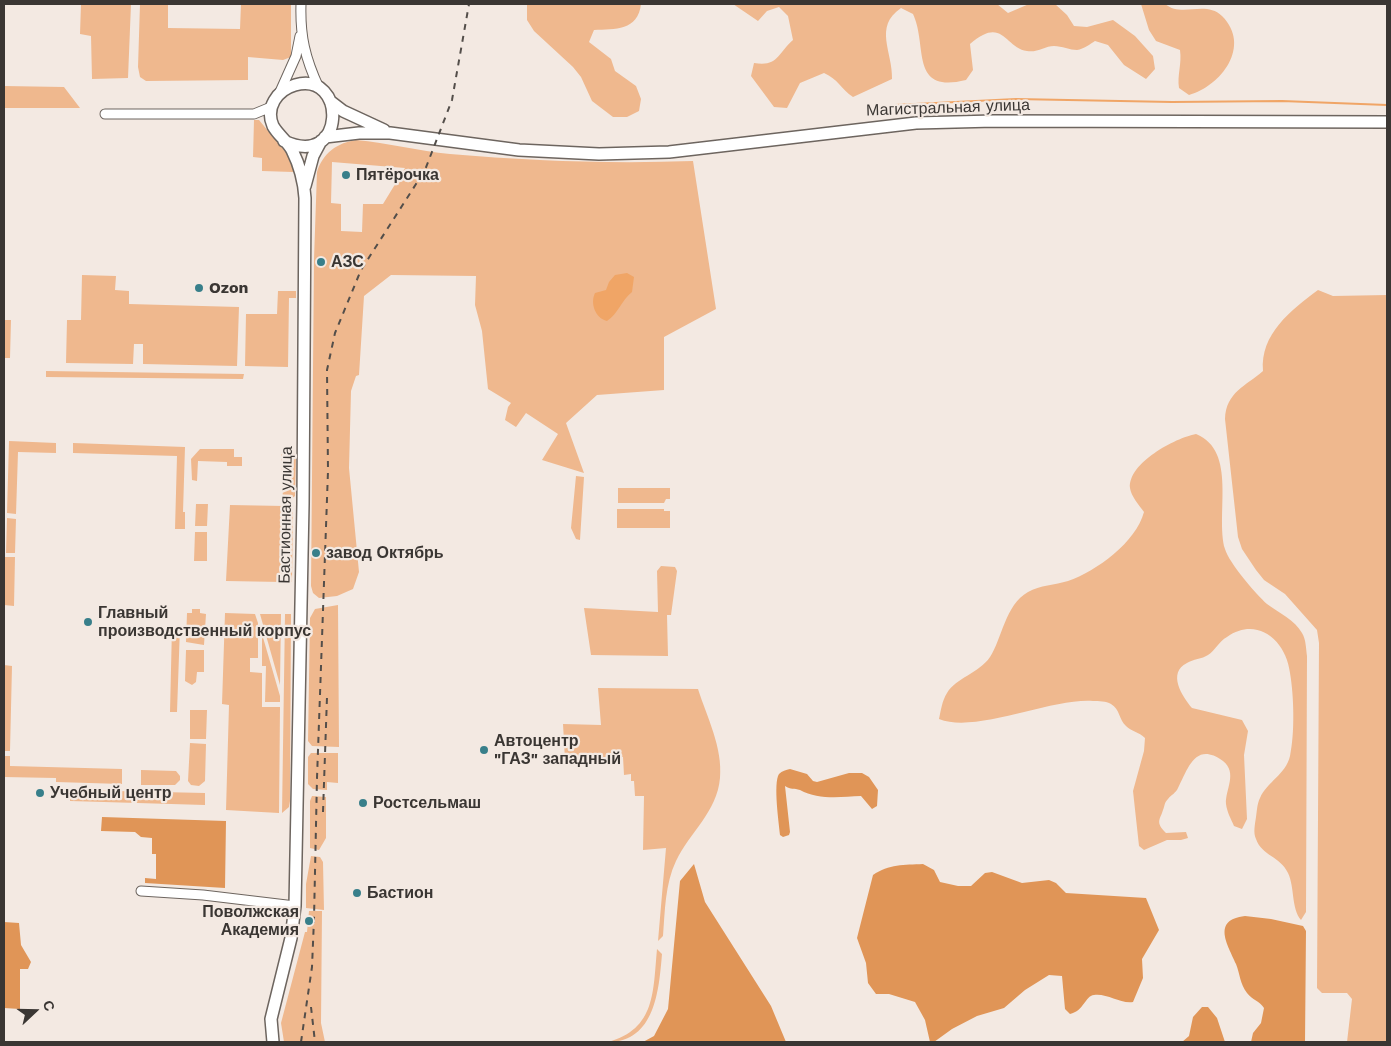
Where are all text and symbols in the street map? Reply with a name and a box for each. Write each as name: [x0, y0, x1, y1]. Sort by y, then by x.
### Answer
street label: Магистральная улица: [866, 96, 1030, 120]
place label: Пятёрочка: [356, 165, 439, 185]
marker: Пятёрочка: [340, 169, 352, 181]
place label: АЗС: [331, 252, 364, 272]
marker: АЗС: [315, 256, 327, 268]
place label: Ozon: [209, 278, 248, 298]
marker: Ozon: [193, 282, 205, 294]
street label: Бастионная улица: [275, 446, 297, 584]
place label: завод Октябрь: [326, 543, 444, 563]
marker: завод Октябрь: [310, 547, 322, 559]
place label: Главный производственный корпус: [98, 603, 311, 641]
marker: Главный производственный корпус: [82, 616, 94, 628]
place label: Автоцентр "ГАЗ" западный: [494, 731, 621, 769]
marker: Автоцентр "ГАЗ" западный: [478, 744, 490, 756]
place label: Учебный центр: [50, 783, 172, 803]
marker: Учебный центр: [34, 787, 46, 799]
place label: Ростсельмаш: [373, 793, 481, 813]
marker: Ростсельмаш: [357, 797, 369, 809]
place label: Бастион: [367, 883, 433, 903]
marker: Бастион: [351, 887, 363, 899]
place label: Поволжская Академия: [202, 902, 299, 940]
marker: Поволжская Академия: [303, 915, 315, 927]
north arrow: [10, 986, 60, 1036]
text: С: [40, 998, 58, 1013]

